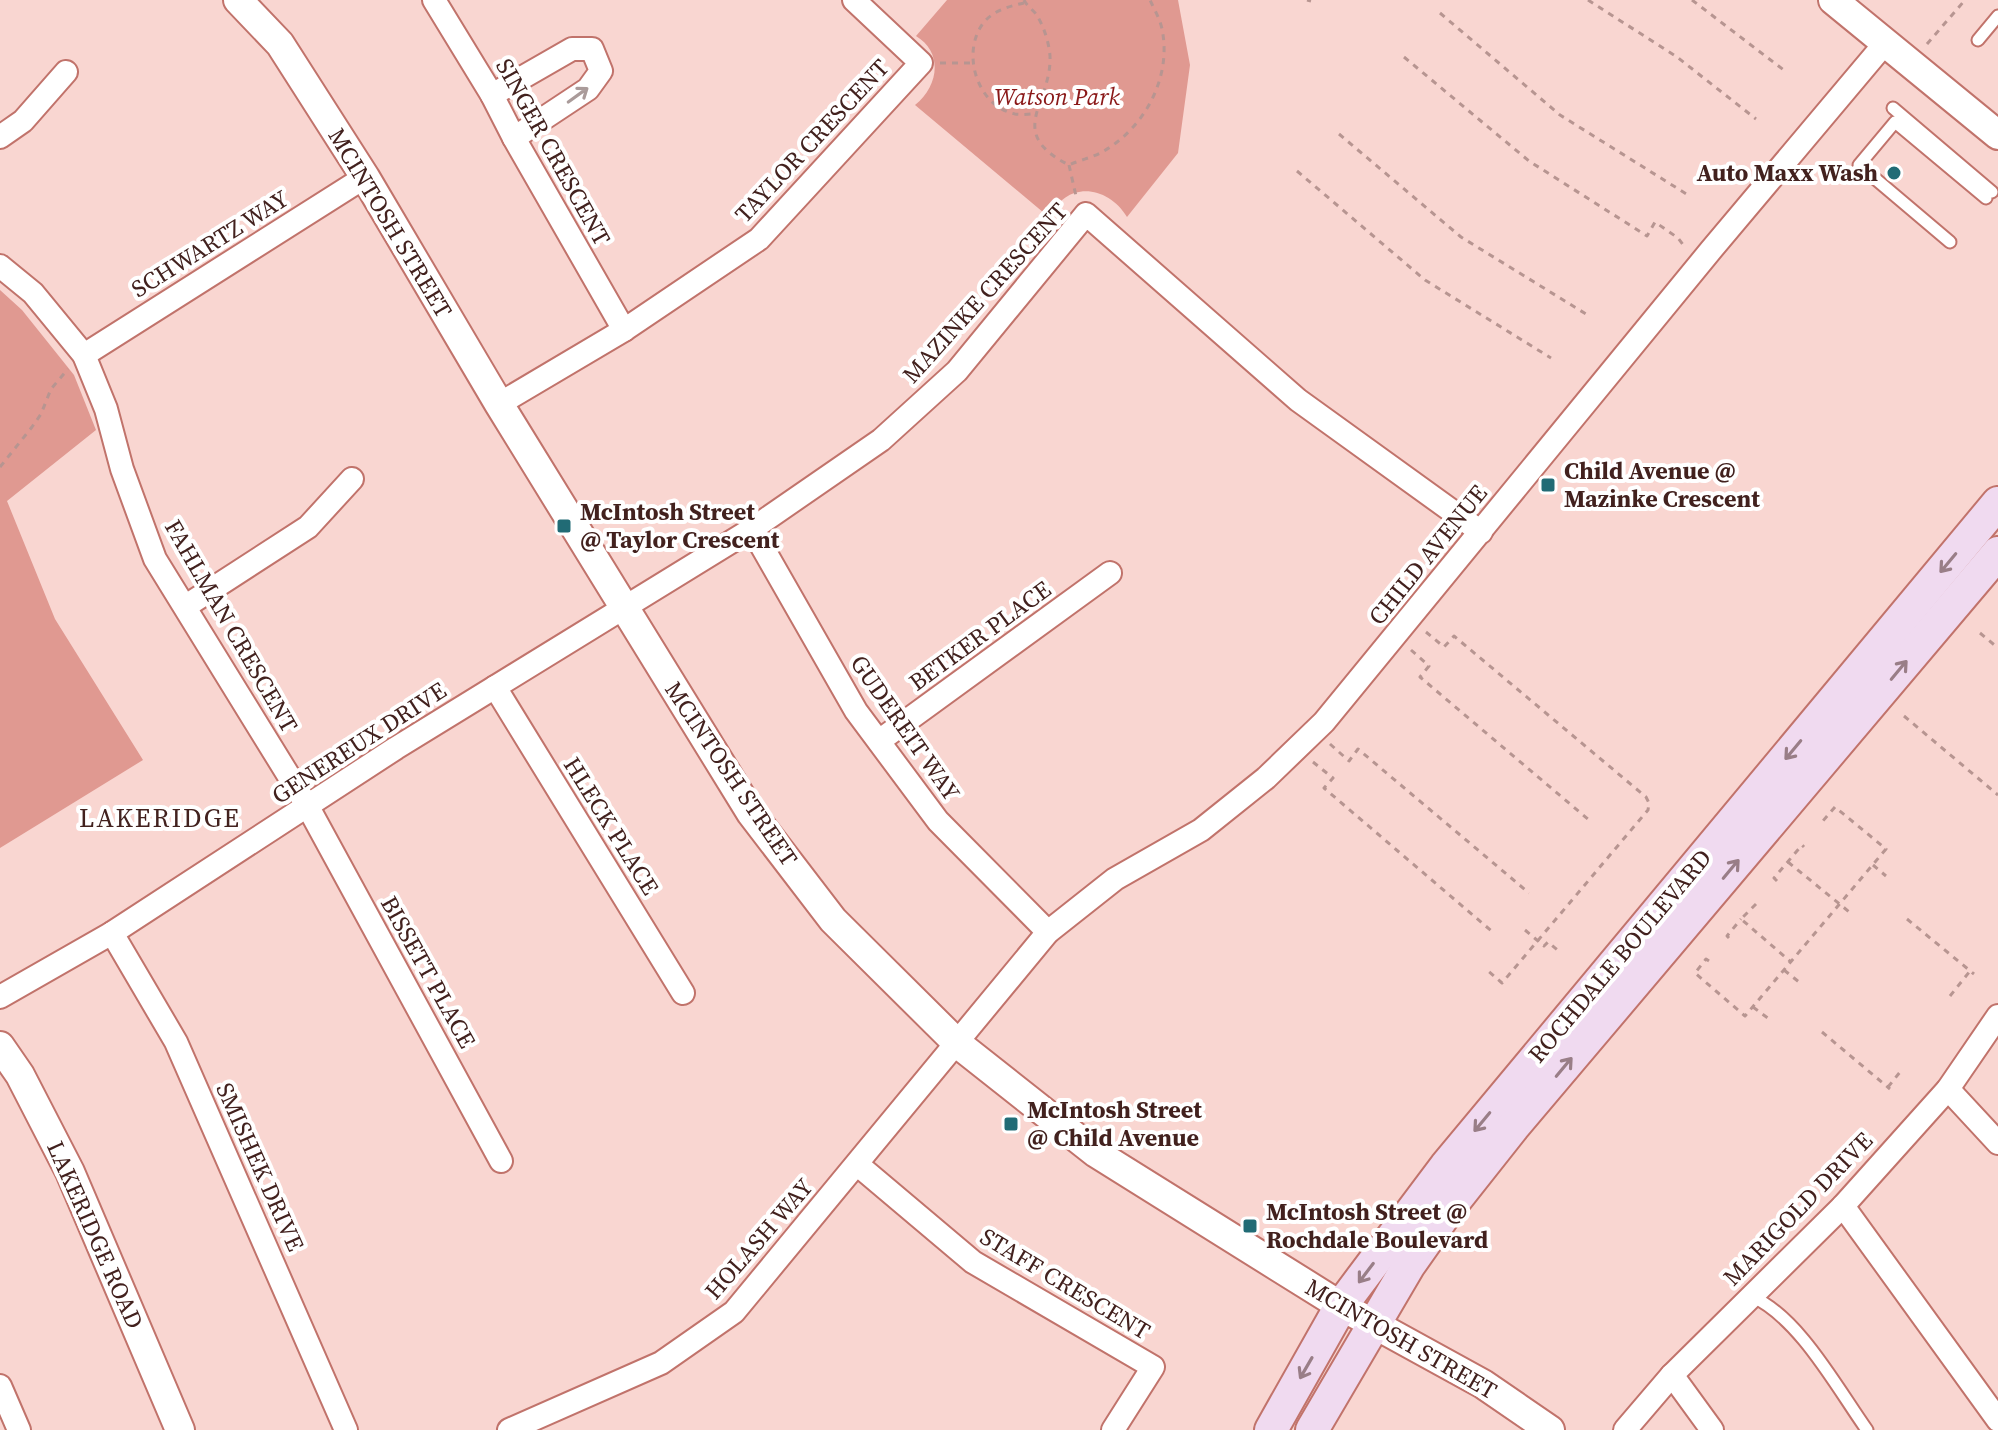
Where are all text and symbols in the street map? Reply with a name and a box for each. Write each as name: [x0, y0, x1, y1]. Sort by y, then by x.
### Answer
street label: TAYLOR CRESCENT: [727, 51, 897, 230]
street label: SINGER CRESCENT: [488, 52, 619, 252]
park label: Watson Park: [994, 80, 1120, 113]
one-way arrow: [567, 86, 589, 103]
street label: MCINTOSH STREET: [321, 122, 460, 324]
place label: Auto Maxx Wash: [1696, 156, 1878, 189]
marker: Auto Maxx Wash: [1885, 164, 1903, 182]
street label: SCHWARTZ WAY: [125, 182, 295, 305]
street label: MAZINKE CRESCENT: [895, 195, 1075, 390]
place label: Child Avenue @ Mazinke Crescent: [1564, 454, 1760, 515]
marker: Child Avenue @ Mazinke Crescent: [1539, 476, 1557, 494]
street label: CHILD AVENUE: [1361, 477, 1495, 632]
place label: McIntosh Street @ Taylor Crescent: [580, 495, 780, 556]
street label: FAHLMAN CRESCENT: [157, 513, 306, 739]
marker: McIntosh Street @ Taylor Crescent: [555, 517, 573, 535]
one-way arrow: [1939, 552, 1957, 573]
street label: BETKER PLACE: [902, 573, 1057, 698]
street label: GUDEREIT WAY: [843, 648, 968, 807]
one-way arrow: [1890, 660, 1908, 681]
street label: GENEREUX DRIVE: [265, 674, 452, 811]
street label: MCINTOSH STREET: [657, 675, 806, 873]
one-way arrow: [1784, 739, 1802, 760]
street label: HLECK PLACE: [556, 751, 667, 901]
district label: LAKERIDGE: [79, 800, 241, 836]
street label: ROCHDALE BOULEVARD: [1520, 842, 1719, 1070]
one-way arrow: [1722, 859, 1740, 879]
street label: BISSETT PLACE: [373, 890, 484, 1054]
one-way arrow: [1555, 1058, 1573, 1078]
street label: SMISHEK DRIVE: [209, 1077, 312, 1256]
place label: McIntosh Street @ Child Avenue: [1027, 1093, 1202, 1154]
one-way arrow: [1473, 1111, 1491, 1131]
marker: McIntosh Street @ Child Avenue: [1002, 1115, 1020, 1133]
street label: MARIGOLD DRIVE: [1716, 1124, 1880, 1293]
street label: LAKERIDGE ROAD: [39, 1136, 152, 1334]
street label: HOLASH WAY: [697, 1171, 820, 1306]
place label: McIntosh Street @ Rochdale Boulevard: [1266, 1195, 1488, 1256]
marker: McIntosh Street @ Rochdale Boulevard: [1241, 1217, 1259, 1235]
street label: STAFF CRESCENT: [974, 1220, 1157, 1348]
one-way arrow: [1357, 1262, 1374, 1283]
street label: MCINTOSH STREET: [1299, 1270, 1504, 1407]
one-way arrow: [1298, 1356, 1314, 1379]

